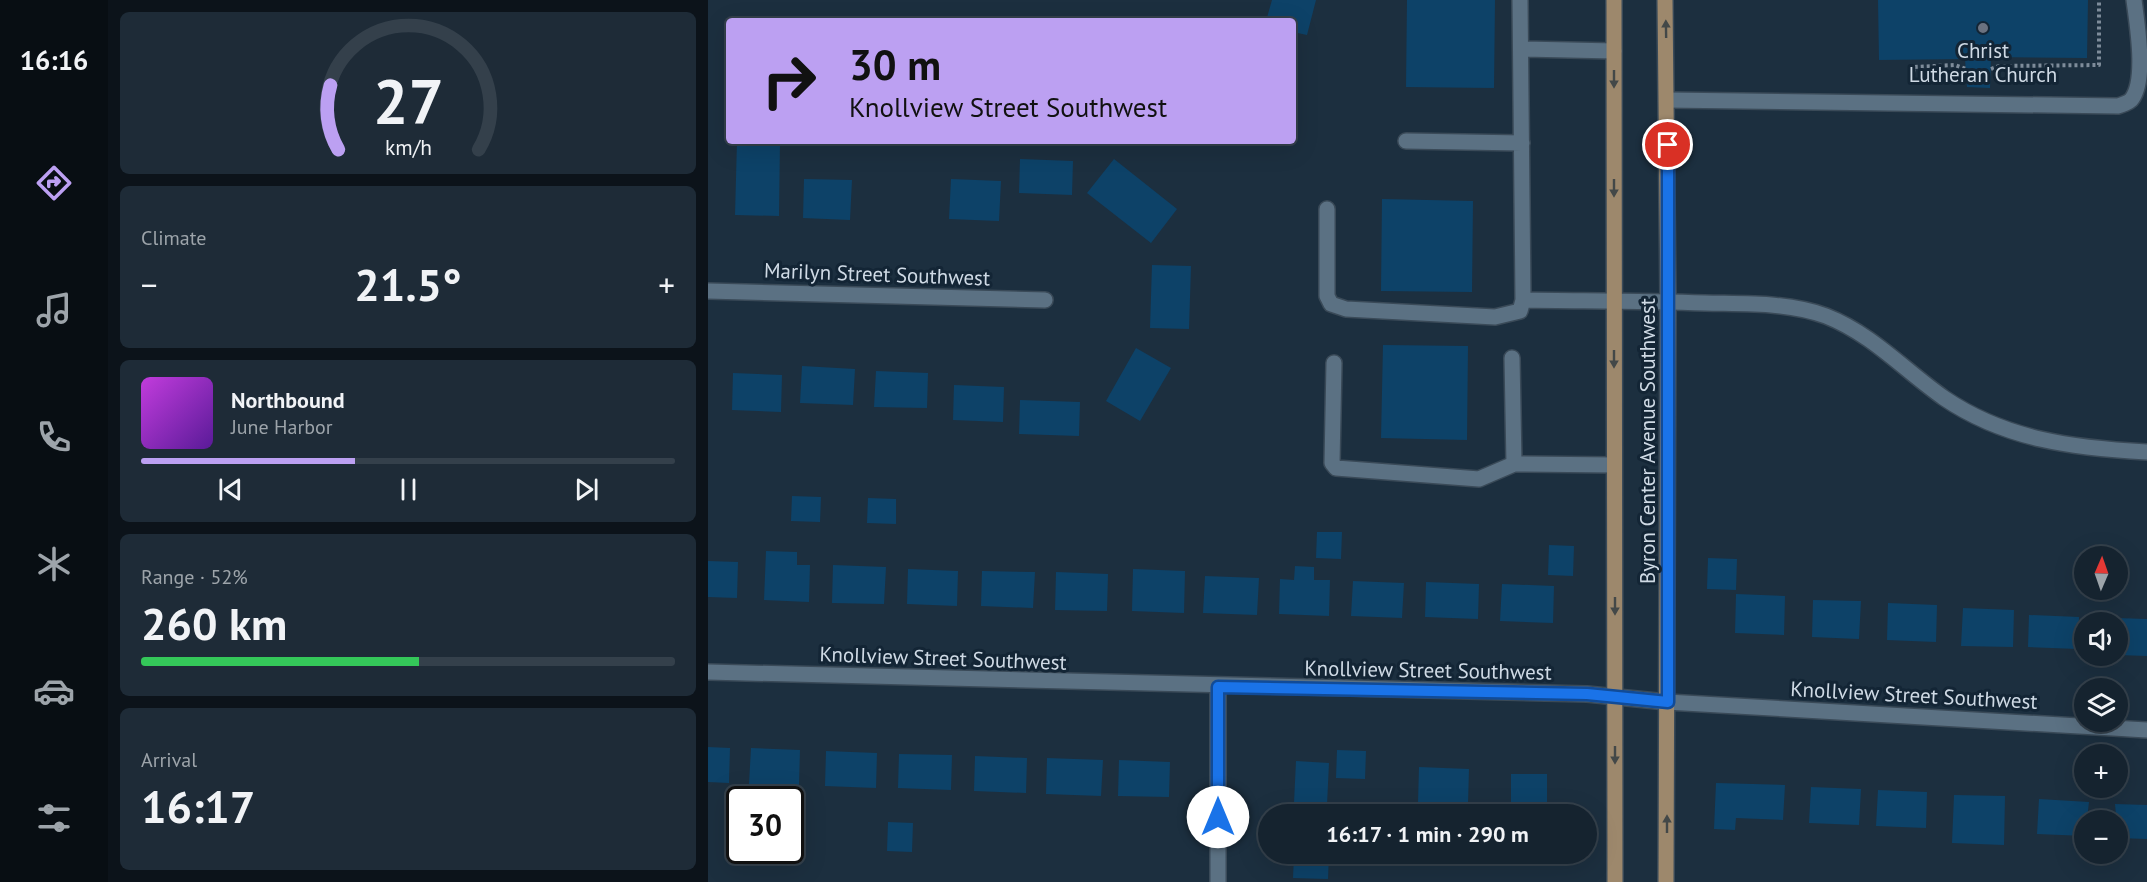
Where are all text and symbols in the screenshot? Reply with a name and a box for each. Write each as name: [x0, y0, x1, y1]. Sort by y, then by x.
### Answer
one-way arrow: [1661, 19, 1671, 38]
marker: Christ Lutheran Church: [1976, 21, 1990, 35]
text: 30 m: [849, 37, 941, 92]
place label: Christ Lutheran Church: [1909, 37, 2057, 88]
icon: right: [750, 42, 828, 120]
text: 16:16: [20, 43, 88, 77]
text: 27: [373, 60, 443, 141]
one-way arrow: [1609, 70, 1619, 89]
text: Knollview Street Southwest: [849, 90, 1167, 124]
pin: [1642, 119, 1693, 170]
icon: arrive: [1651, 128, 1684, 161]
text: km/h: [384, 133, 431, 161]
icon: directions: [33, 162, 75, 204]
one-way arrow: [1609, 179, 1619, 198]
text: Climate: [141, 225, 207, 251]
text: 21.5°: [354, 255, 462, 313]
street label: Marilyn Street Southwest: [763, 257, 991, 291]
text: −: [141, 263, 158, 306]
text: +: [658, 263, 675, 306]
icon: music: [33, 289, 75, 331]
street label: Byron Center Avenue Southwest: [1634, 298, 1661, 584]
one-way arrow: [1609, 350, 1619, 369]
text: Northbound: [231, 386, 345, 414]
text: June Harbor: [231, 414, 333, 440]
icon: phone: [33, 416, 75, 458]
icon: previous: [214, 473, 247, 506]
icon: pause: [392, 473, 425, 506]
icon: next: [570, 473, 603, 506]
icon: climate: [33, 543, 75, 585]
north arrow: [2074, 546, 2128, 600]
map controls: [2074, 546, 2128, 864]
text: Range · 52%: [141, 564, 248, 590]
text: 260 km: [141, 594, 287, 652]
one-way arrow: [1610, 597, 1620, 616]
button: sound: [2074, 612, 2128, 666]
street label: Knollview Street Southwest: [819, 640, 1067, 676]
street label: Knollview Street Southwest: [1304, 654, 1552, 686]
icon: car: [33, 670, 75, 712]
street label: Knollview Street Southwest: [1790, 675, 2038, 715]
button: layers: [2074, 678, 2128, 732]
button: +: [2074, 744, 2128, 798]
one-way arrow: [1610, 746, 1620, 765]
text: Arrival: [141, 747, 197, 773]
text: 16:17: [141, 777, 255, 835]
position arrow: [1186, 785, 1250, 849]
speed limit sign: 30: [726, 786, 804, 864]
icon: filters: [33, 797, 75, 839]
button: −: [2074, 810, 2128, 864]
one-way arrow: [1662, 814, 1672, 833]
text: 16:17 · 1 min · 290 m: [1326, 820, 1529, 848]

